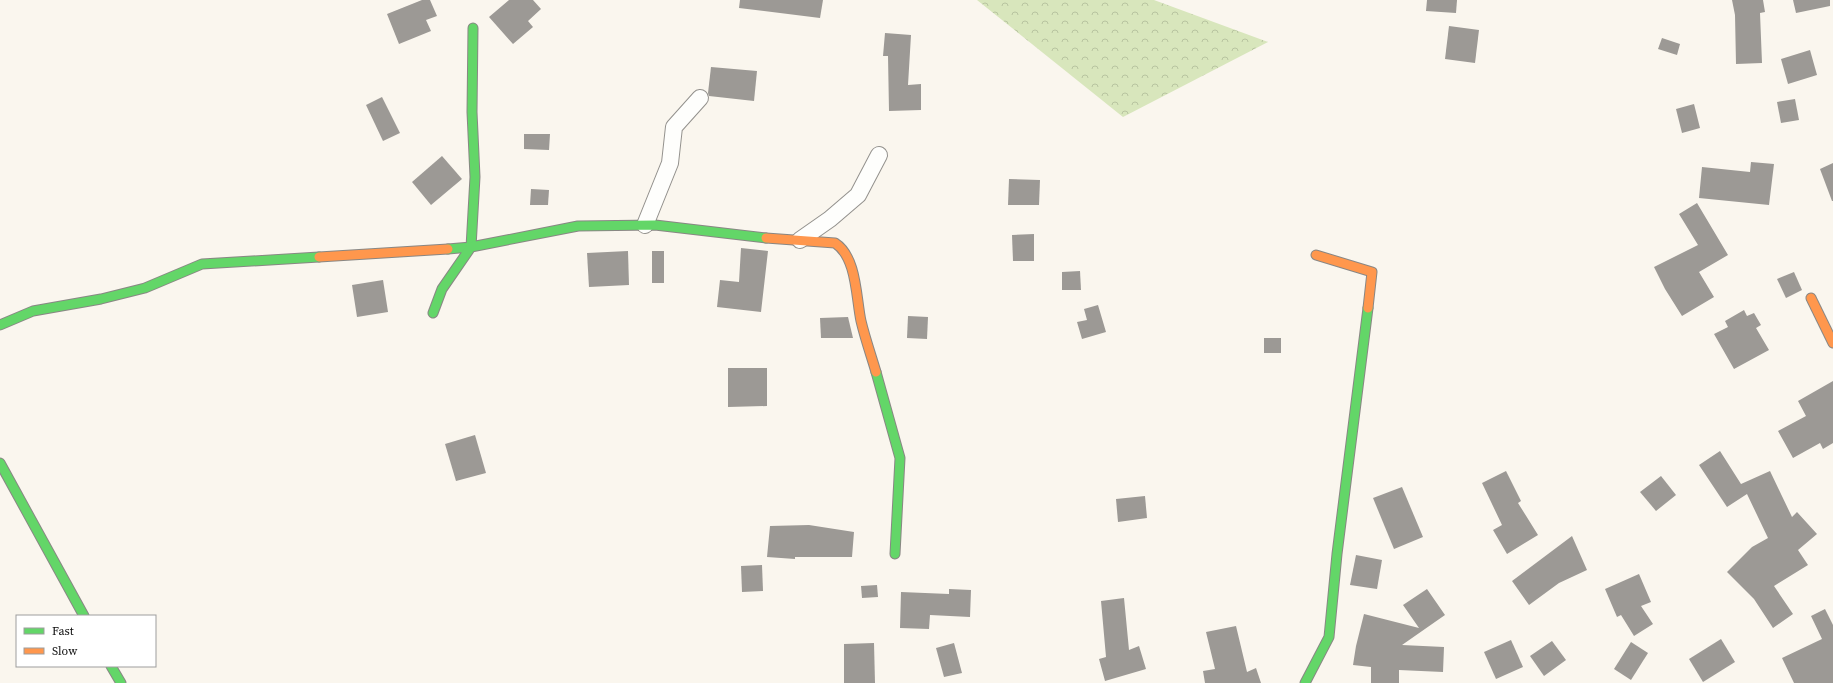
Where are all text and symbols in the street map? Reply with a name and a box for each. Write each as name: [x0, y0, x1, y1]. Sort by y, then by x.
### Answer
legend: [16, 615, 156, 667]
text: Fast: [52, 623, 74, 639]
text: Slow: [52, 643, 78, 659]

